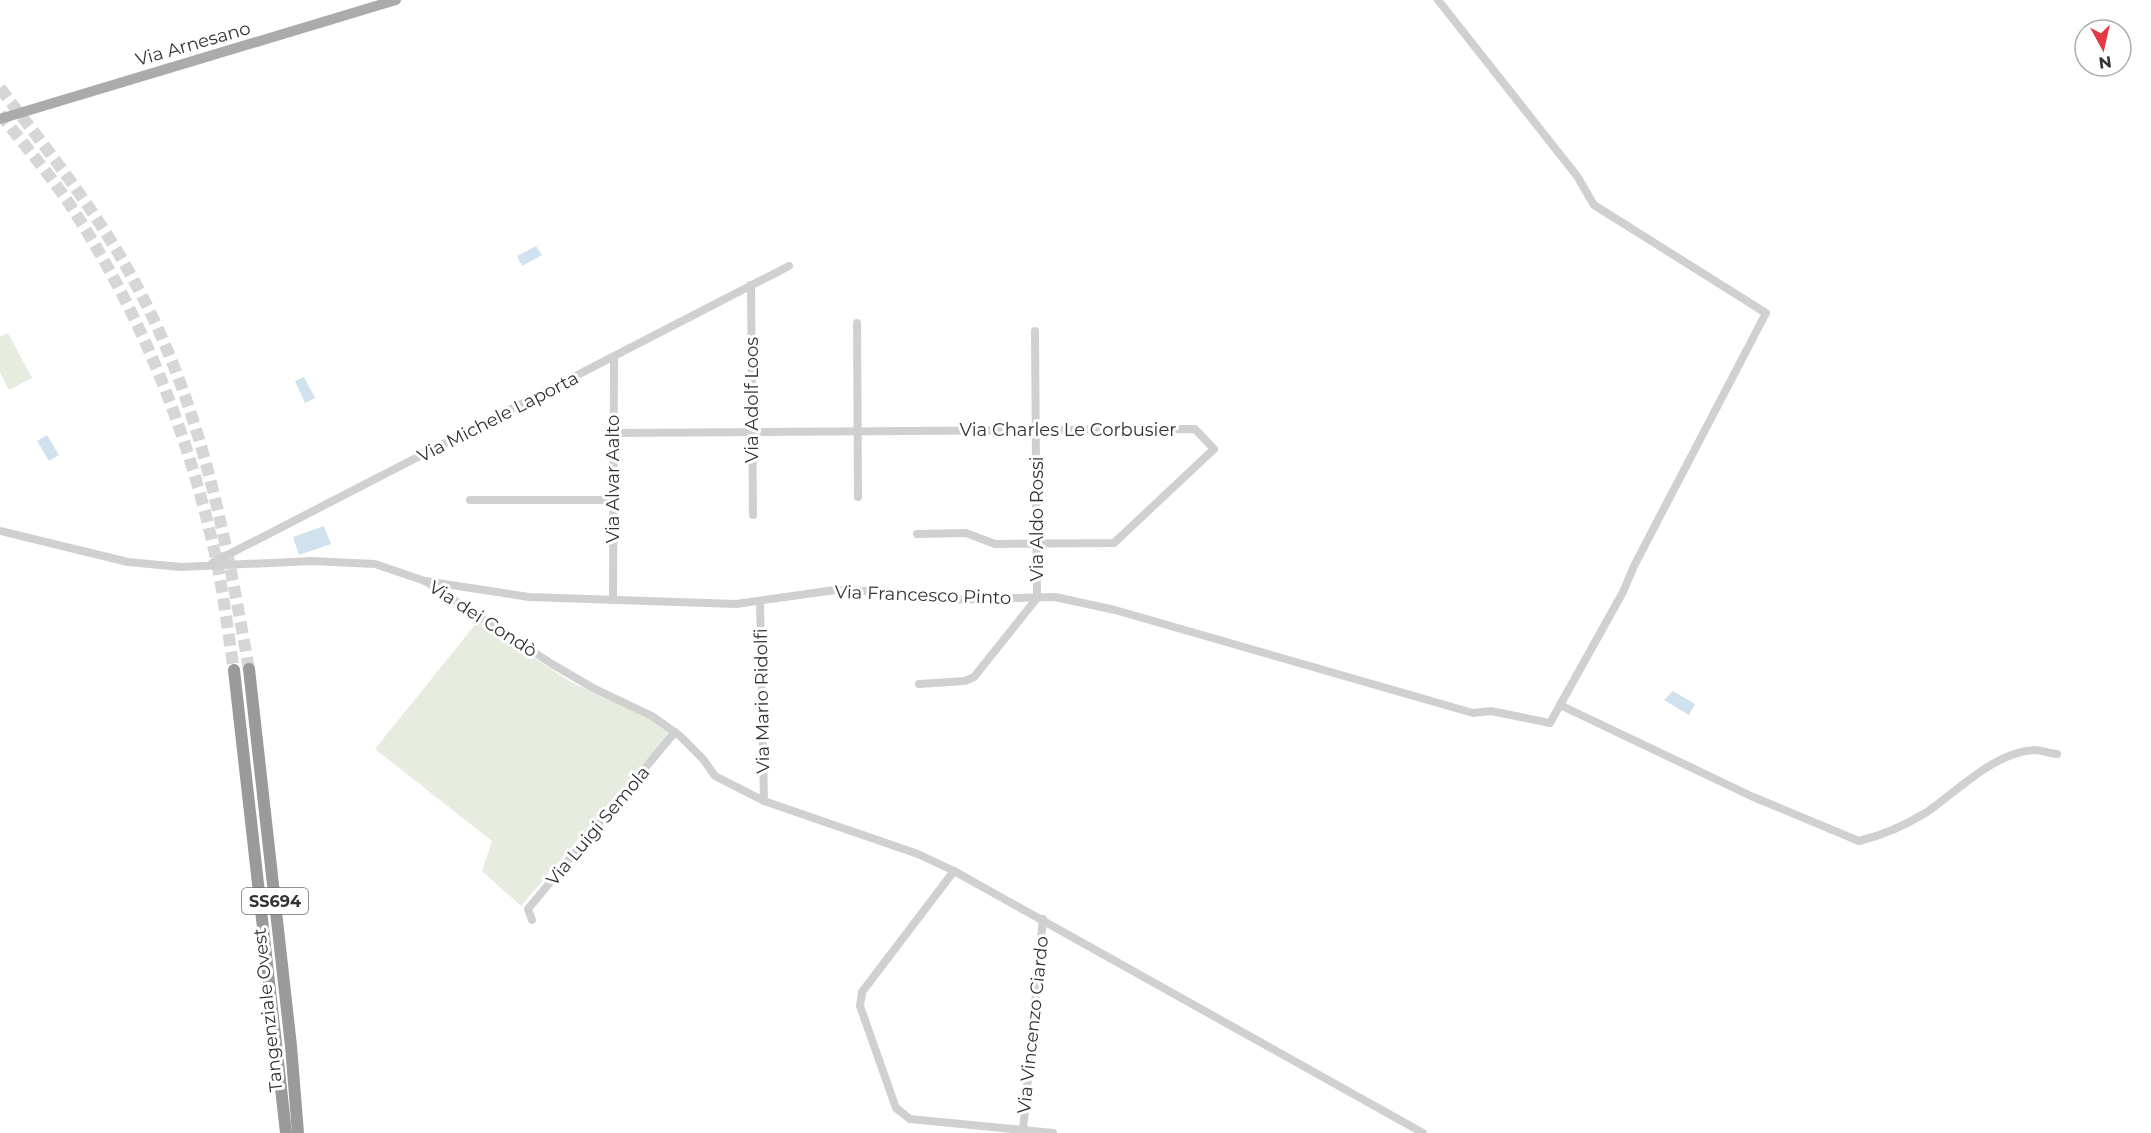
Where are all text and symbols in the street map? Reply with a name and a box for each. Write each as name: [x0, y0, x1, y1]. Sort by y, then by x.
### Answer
street label: Via Arnesano: [133, 17, 253, 71]
north arrow: [2073, 18, 2133, 78]
text: N: [2097, 52, 2113, 73]
street label: Via Adolf Loos: [741, 337, 763, 463]
street label: Via Michele Laporta: [414, 367, 582, 467]
street label: Via Alvar Aalto: [602, 415, 624, 543]
street label: Via Charles Le Corbusier: [959, 419, 1177, 441]
street label: Via Aldo Rossi: [1026, 456, 1048, 582]
street label: Via dei Condò: [425, 576, 541, 662]
street label: Via Francesco Pinto: [834, 581, 1012, 609]
street label: Via Mario Ridolfi: [750, 628, 774, 774]
street label: Via Luigi Semola: [542, 762, 654, 890]
road number: SS694: [242, 888, 308, 914]
street label: Tangenziale Ovest: [248, 927, 288, 1093]
street label: Via Vincenzo Ciardo: [1013, 935, 1053, 1115]

